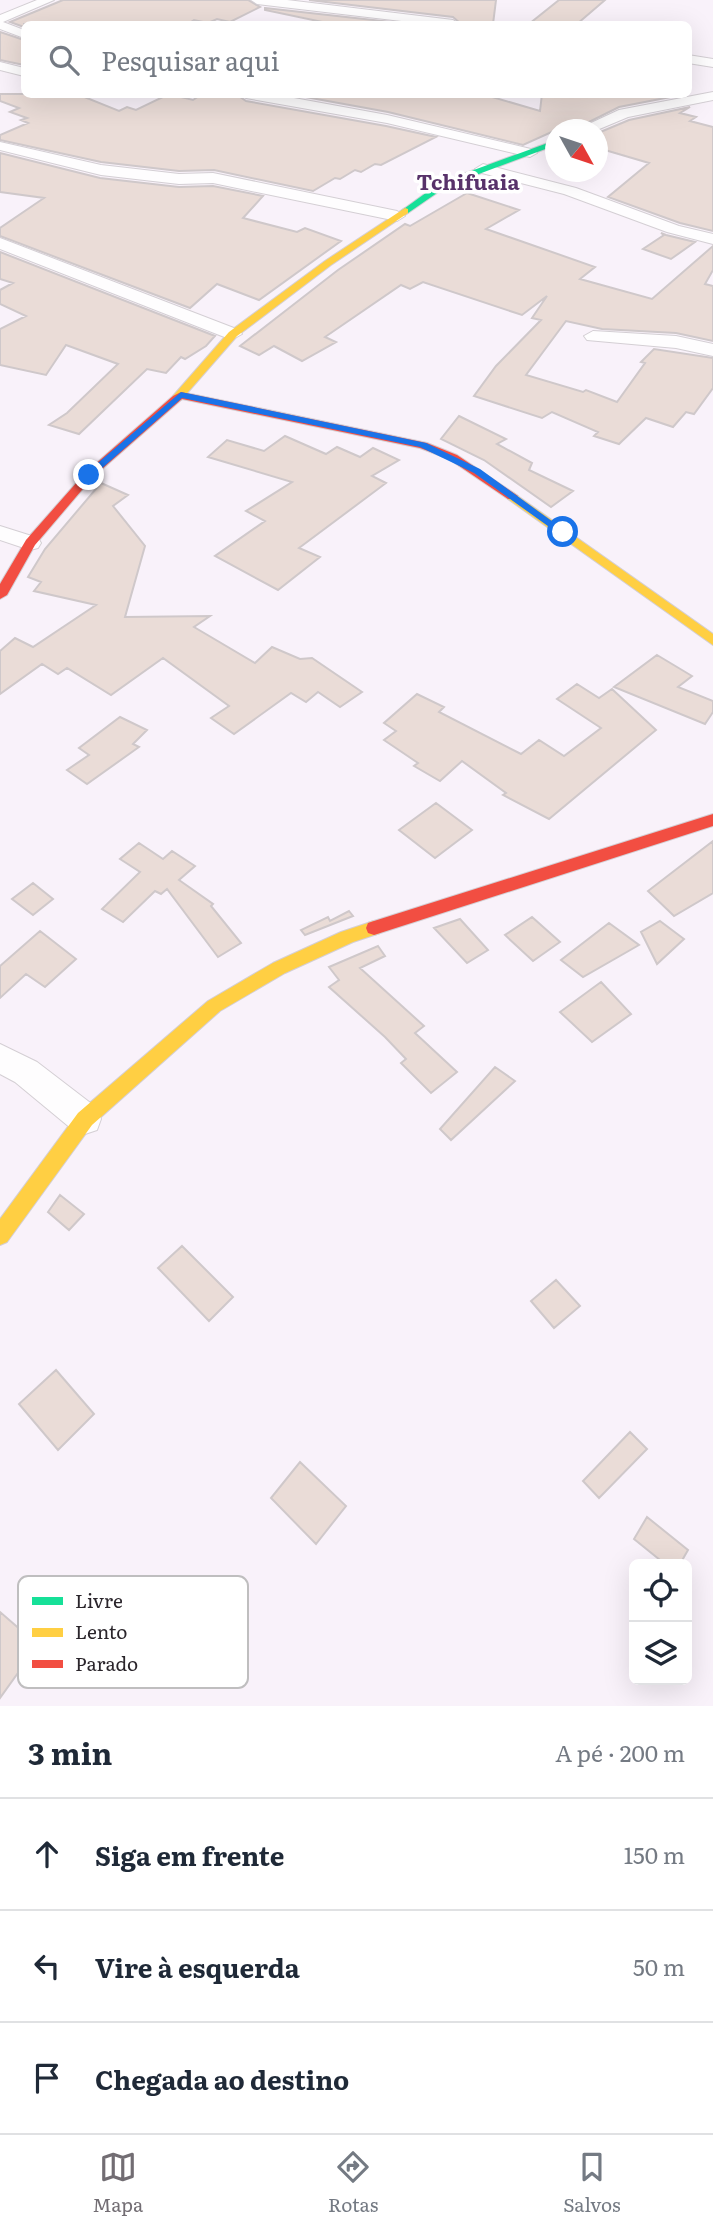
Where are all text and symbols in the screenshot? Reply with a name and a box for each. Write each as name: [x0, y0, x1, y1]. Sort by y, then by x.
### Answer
search box: [21, 21, 692, 98]
text: Pesquisar aqui: [101, 40, 279, 79]
icon: search: [45, 41, 83, 79]
north arrow: [545, 119, 608, 182]
district label: Tchifuaia: [416, 165, 520, 196]
route end: [73, 459, 104, 490]
route start: [547, 516, 578, 547]
map controls: [629, 1559, 692, 1685]
button: locate: [629, 1559, 692, 1622]
legend: [18, 1576, 248, 1688]
text: Livre: [75, 1586, 123, 1614]
text: Lento: [75, 1617, 128, 1645]
button: layers: [629, 1622, 692, 1685]
text: Parado: [75, 1649, 138, 1677]
text: 3 min: [28, 1730, 112, 1774]
text: A pé · 200 m: [555, 1735, 685, 1769]
icon: ahead: [28, 1835, 66, 1873]
text: Siga em frente: [95, 1835, 284, 1874]
text: 150 m: [624, 1837, 685, 1871]
icon: left: [28, 1947, 66, 1985]
text: Vire à esquerda: [95, 1947, 300, 1986]
text: 50 m: [633, 1949, 685, 1983]
icon: arrive: [28, 2059, 66, 2097]
text: Chegada ao destino: [95, 2059, 349, 2098]
tab: Mapa: [92, 2148, 143, 2218]
tab: Rotas: [328, 2148, 378, 2218]
tab: Salvos: [563, 2148, 621, 2218]

